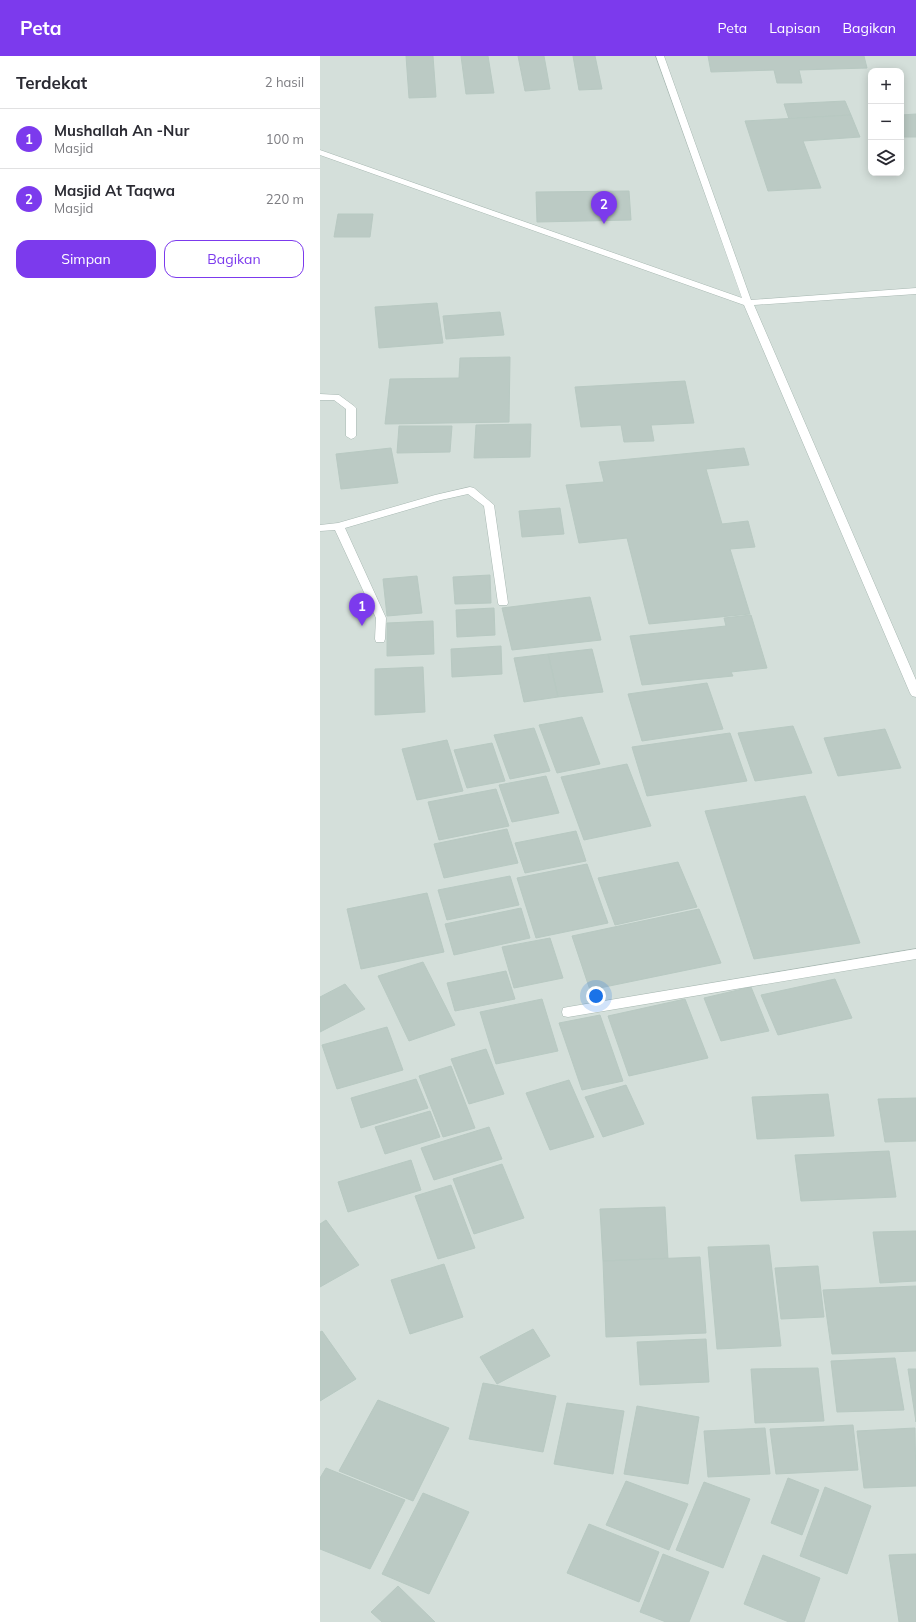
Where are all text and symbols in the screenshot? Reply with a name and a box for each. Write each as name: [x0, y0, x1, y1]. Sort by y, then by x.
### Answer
text: Peta: [20, 16, 62, 40]
text: Peta: [718, 19, 747, 37]
text: Lapisan: [769, 19, 821, 37]
text: Bagikan: [843, 19, 896, 37]
map controls: [868, 68, 904, 176]
button: +: [868, 68, 904, 104]
text: Terdekat: [16, 72, 87, 93]
text: 2 hasil: [265, 74, 304, 90]
button: −: [868, 104, 904, 140]
text: Mushallah An -Nur: [54, 121, 189, 140]
text: 1: [25, 131, 33, 147]
text: 100 m: [266, 131, 304, 147]
text: Masjid: [54, 140, 93, 156]
button: layers: [868, 140, 904, 176]
text: Masjid At Taqwa: [54, 181, 175, 200]
text: 2: [25, 191, 33, 207]
text: 220 m: [266, 191, 304, 207]
pin: 2: [591, 191, 617, 224]
text: Masjid: [54, 200, 93, 216]
button: Simpan: [16, 240, 156, 278]
button: Bagikan: [164, 240, 304, 278]
pin: 1: [349, 593, 375, 626]
your location: [586, 986, 606, 1006]

